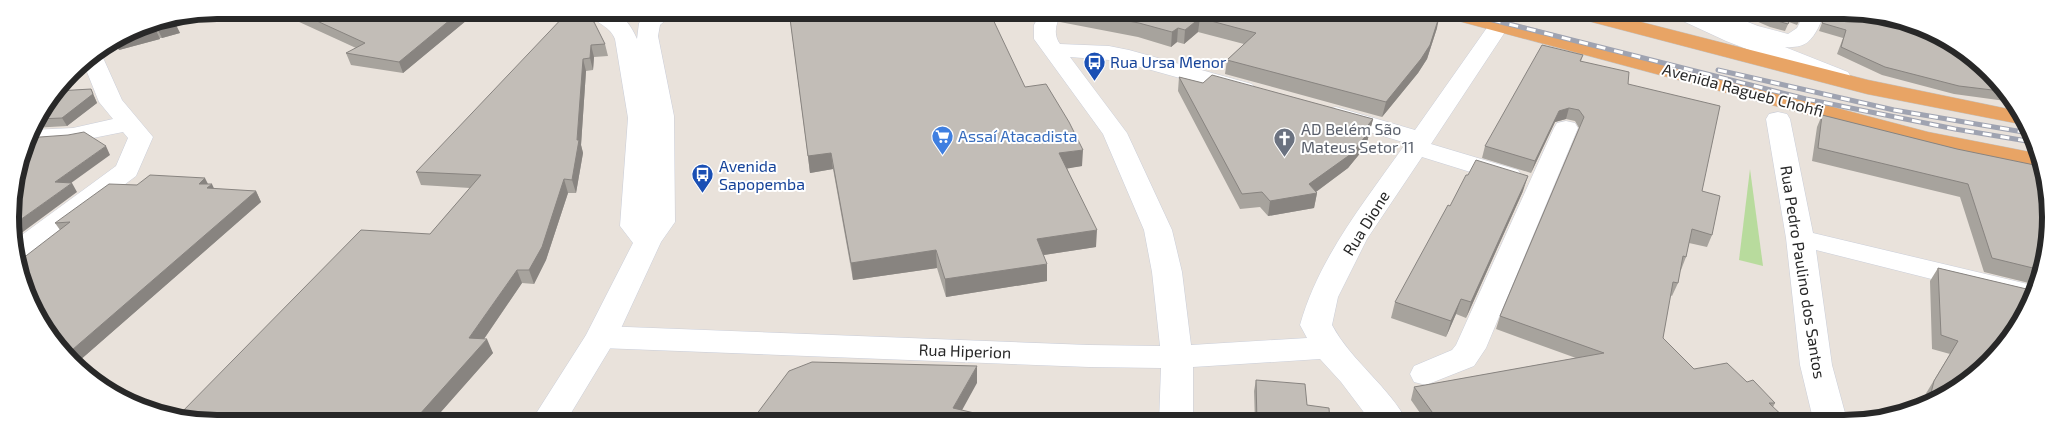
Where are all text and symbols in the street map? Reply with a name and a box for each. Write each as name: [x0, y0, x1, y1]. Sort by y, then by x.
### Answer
bus stop icon: Rua Ursa Menor: [1082, 50, 1106, 81]
place label: Rua Ursa Menor: [1110, 52, 1227, 71]
street label: Avenida Ragueb Chohfi: [1661, 59, 1826, 120]
place label: AD Belém São Mateus Setor 11: [1301, 119, 1414, 156]
supermarket icon: Assaí Atacadista: [930, 124, 954, 155]
place label: Assaí Atacadista: [958, 126, 1078, 145]
church icon: AD Belém São Mateus Setor 11: [1273, 126, 1297, 157]
place label: Avenida Sapopemba: [719, 156, 805, 193]
bus stop icon: Avenida Sapopemba: [691, 163, 715, 194]
street label: Rua Pedro Paulino dos Santos: [1777, 164, 1830, 380]
street label: Rua Dione: [1338, 187, 1393, 259]
street label: Rua Hiperion: [918, 339, 1012, 362]

